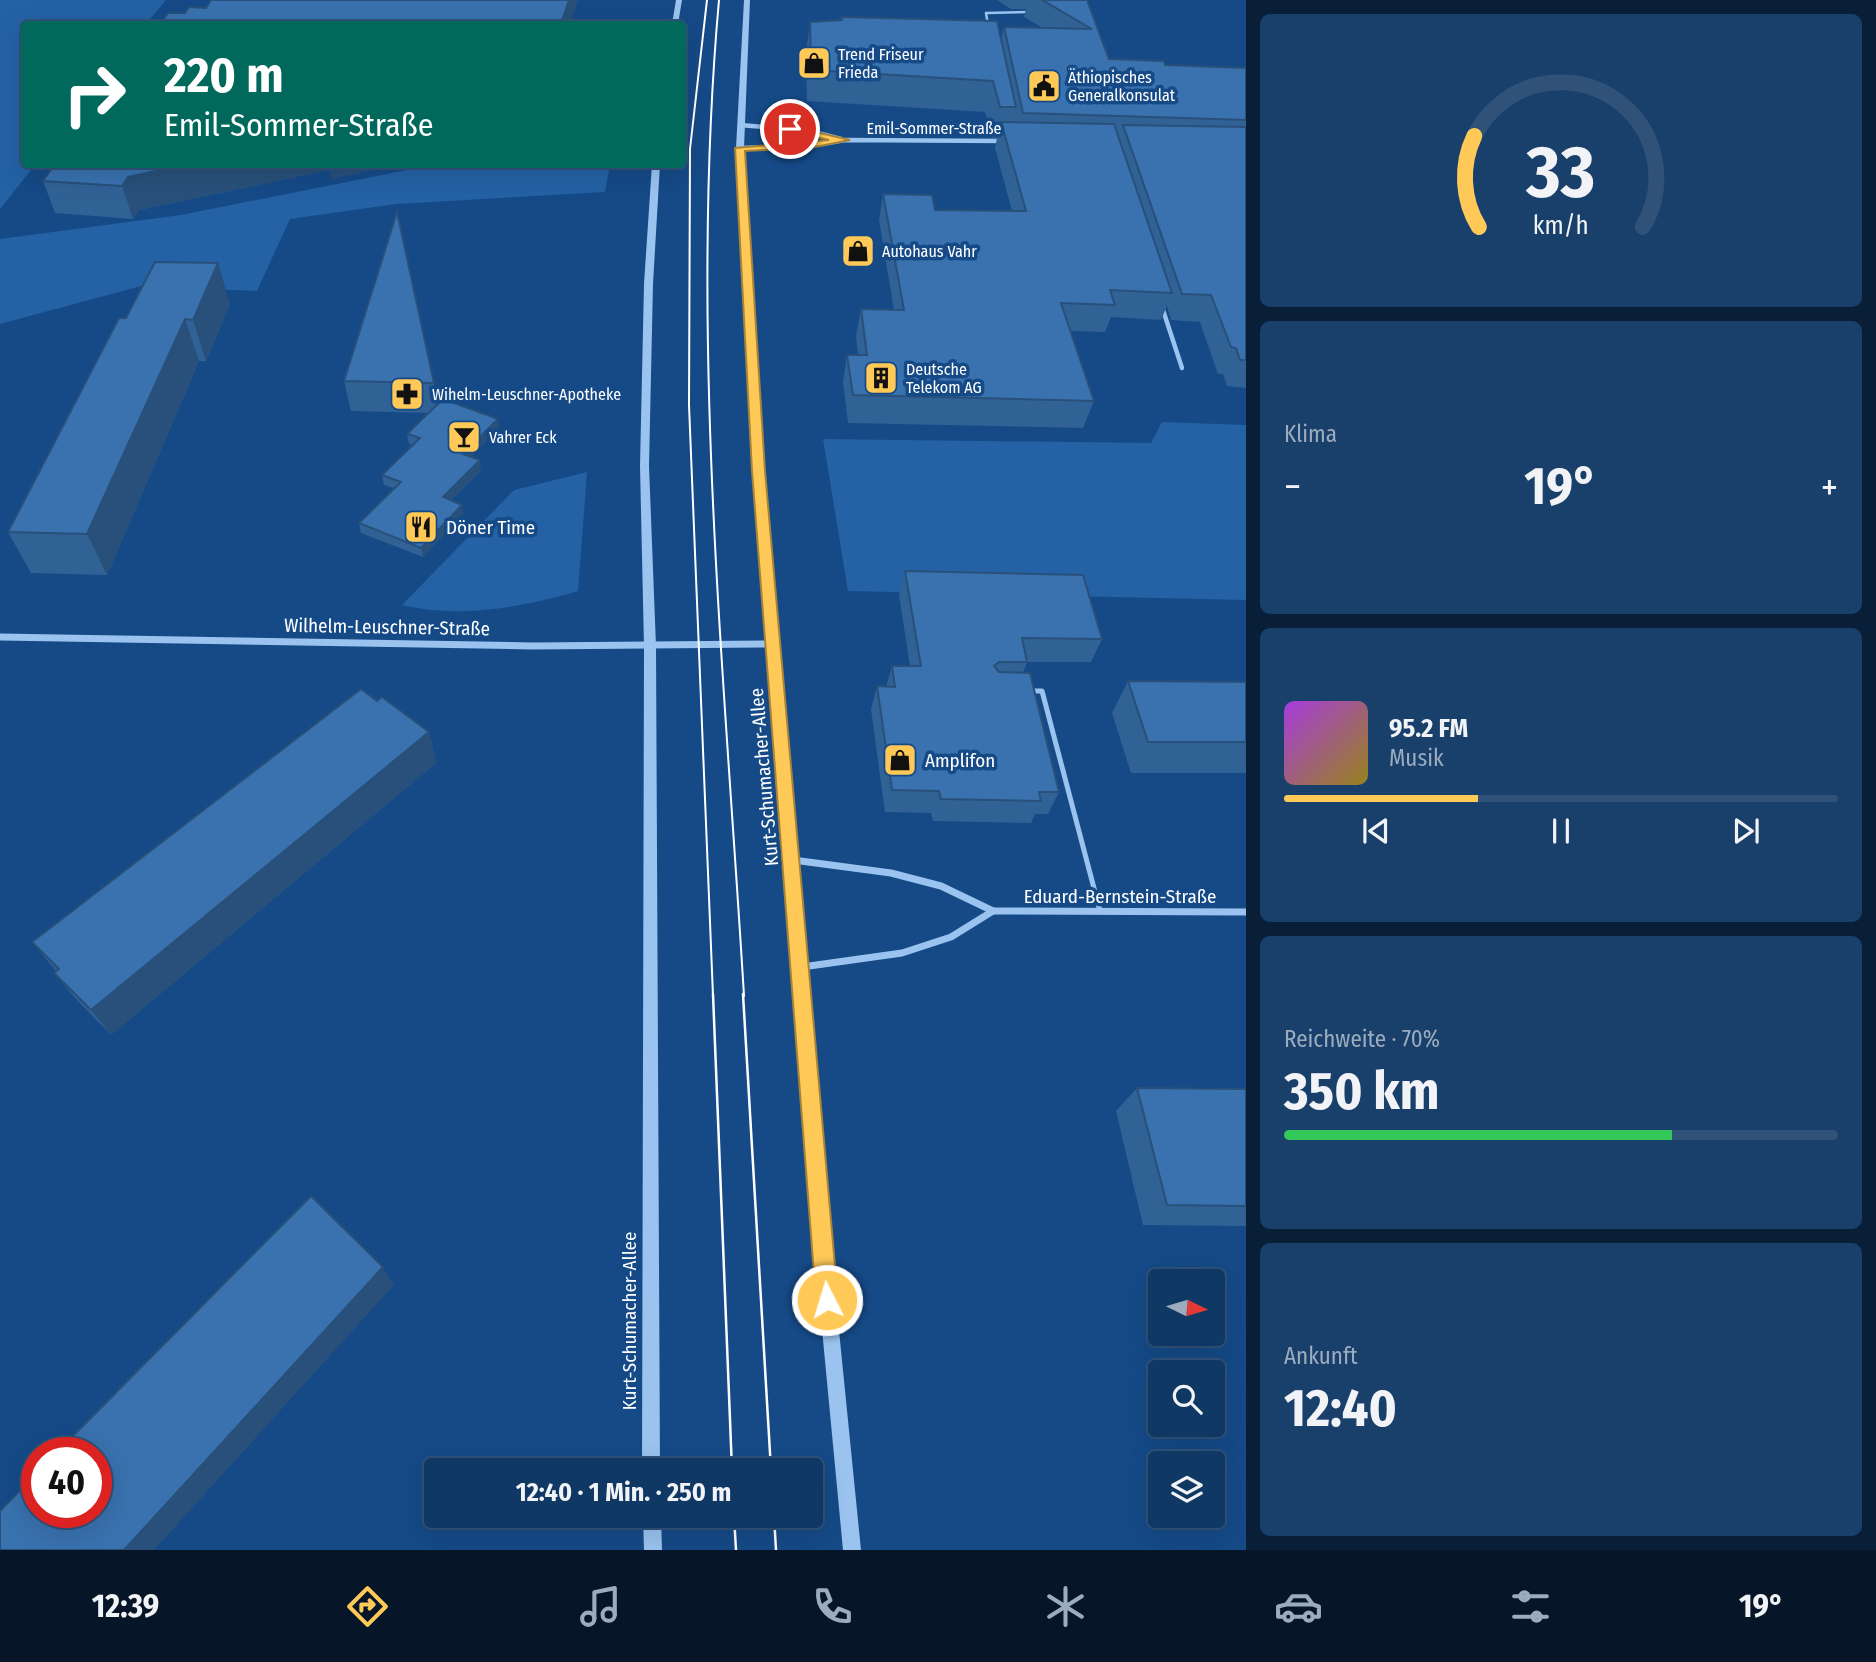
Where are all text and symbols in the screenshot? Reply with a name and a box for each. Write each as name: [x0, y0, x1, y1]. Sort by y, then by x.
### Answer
shop icon: Trend Friseur Frieda: [795, 44, 833, 82]
place label: Trend Friseur Frieda: [838, 45, 924, 82]
text: 220 m: [164, 46, 284, 105]
icon: right: [49, 49, 140, 140]
public building icon: Äthiopisches Generalkonsulat: [1025, 67, 1063, 105]
place label: Äthiopisches Generalkonsulat: [1068, 68, 1176, 105]
pin: [760, 99, 820, 159]
text: Emil-Sommer-Straße: [164, 106, 434, 144]
icon: arrive: [771, 110, 809, 148]
street label: Emil-Sommer-Straße: [867, 119, 1001, 138]
text: 33: [1526, 129, 1595, 216]
text: km/h: [1533, 210, 1589, 240]
shop icon: Autohaus Vahr: [839, 232, 877, 270]
place label: Autohaus Vahr: [882, 242, 977, 261]
building icon: Deutsche Telekom AG: [862, 359, 900, 397]
place label: Deutsche Telekom AG: [906, 360, 982, 397]
pharmacy icon: Wihelm-Leuschner-Apotheke: [388, 375, 426, 413]
place label: Wihelm-Leuschner-Apotheke: [432, 385, 621, 404]
bar icon: Vahrer Eck: [445, 418, 483, 456]
text: Klima: [1284, 420, 1337, 448]
place label: Vahrer Eck: [489, 428, 557, 447]
text: 19°: [1524, 455, 1598, 518]
text: −: [1284, 464, 1301, 510]
text: +: [1821, 464, 1838, 510]
restaurant icon: Döner Time: [402, 508, 440, 546]
place label: Döner Time: [446, 516, 535, 539]
street label: Wilhelm-Leuschner-Straße: [284, 614, 490, 640]
street label: Kurt-Schumacher-Allee: [745, 687, 783, 867]
text: 95.2 FM: [1389, 713, 1468, 744]
shop icon: Amplifon: [881, 741, 919, 779]
text: Musik: [1389, 744, 1444, 772]
place label: Amplifon: [925, 749, 995, 772]
icon: previous: [1357, 812, 1395, 850]
icon: pause: [1542, 812, 1580, 850]
icon: next: [1727, 812, 1765, 850]
street label: Eduard-Bernstein-Straße: [1024, 885, 1216, 908]
text: Reichweite · 70%: [1284, 1025, 1440, 1053]
text: 350 km: [1284, 1060, 1439, 1123]
street label: Kurt-Schumacher-Allee: [618, 1232, 641, 1410]
position arrow: [790, 1263, 864, 1337]
north arrow: [1148, 1269, 1225, 1346]
map controls: [1148, 1269, 1225, 1528]
text: Ankunft: [1284, 1342, 1358, 1370]
button: search: [1148, 1360, 1225, 1437]
text: 12:40: [1284, 1377, 1397, 1440]
speed limit sign: 40: [21, 1437, 112, 1528]
button: layers: [1148, 1451, 1225, 1528]
text: 12:40 · 1 Min. · 250 m: [516, 1477, 731, 1508]
icon: directions: [343, 1582, 392, 1631]
icon: music: [576, 1582, 625, 1631]
icon: phone: [808, 1582, 857, 1631]
icon: climate: [1041, 1582, 1090, 1631]
icon: car: [1274, 1582, 1323, 1631]
icon: filters: [1506, 1582, 1555, 1631]
text: 12:39: [92, 1587, 159, 1625]
text: 19°: [1739, 1587, 1784, 1625]

